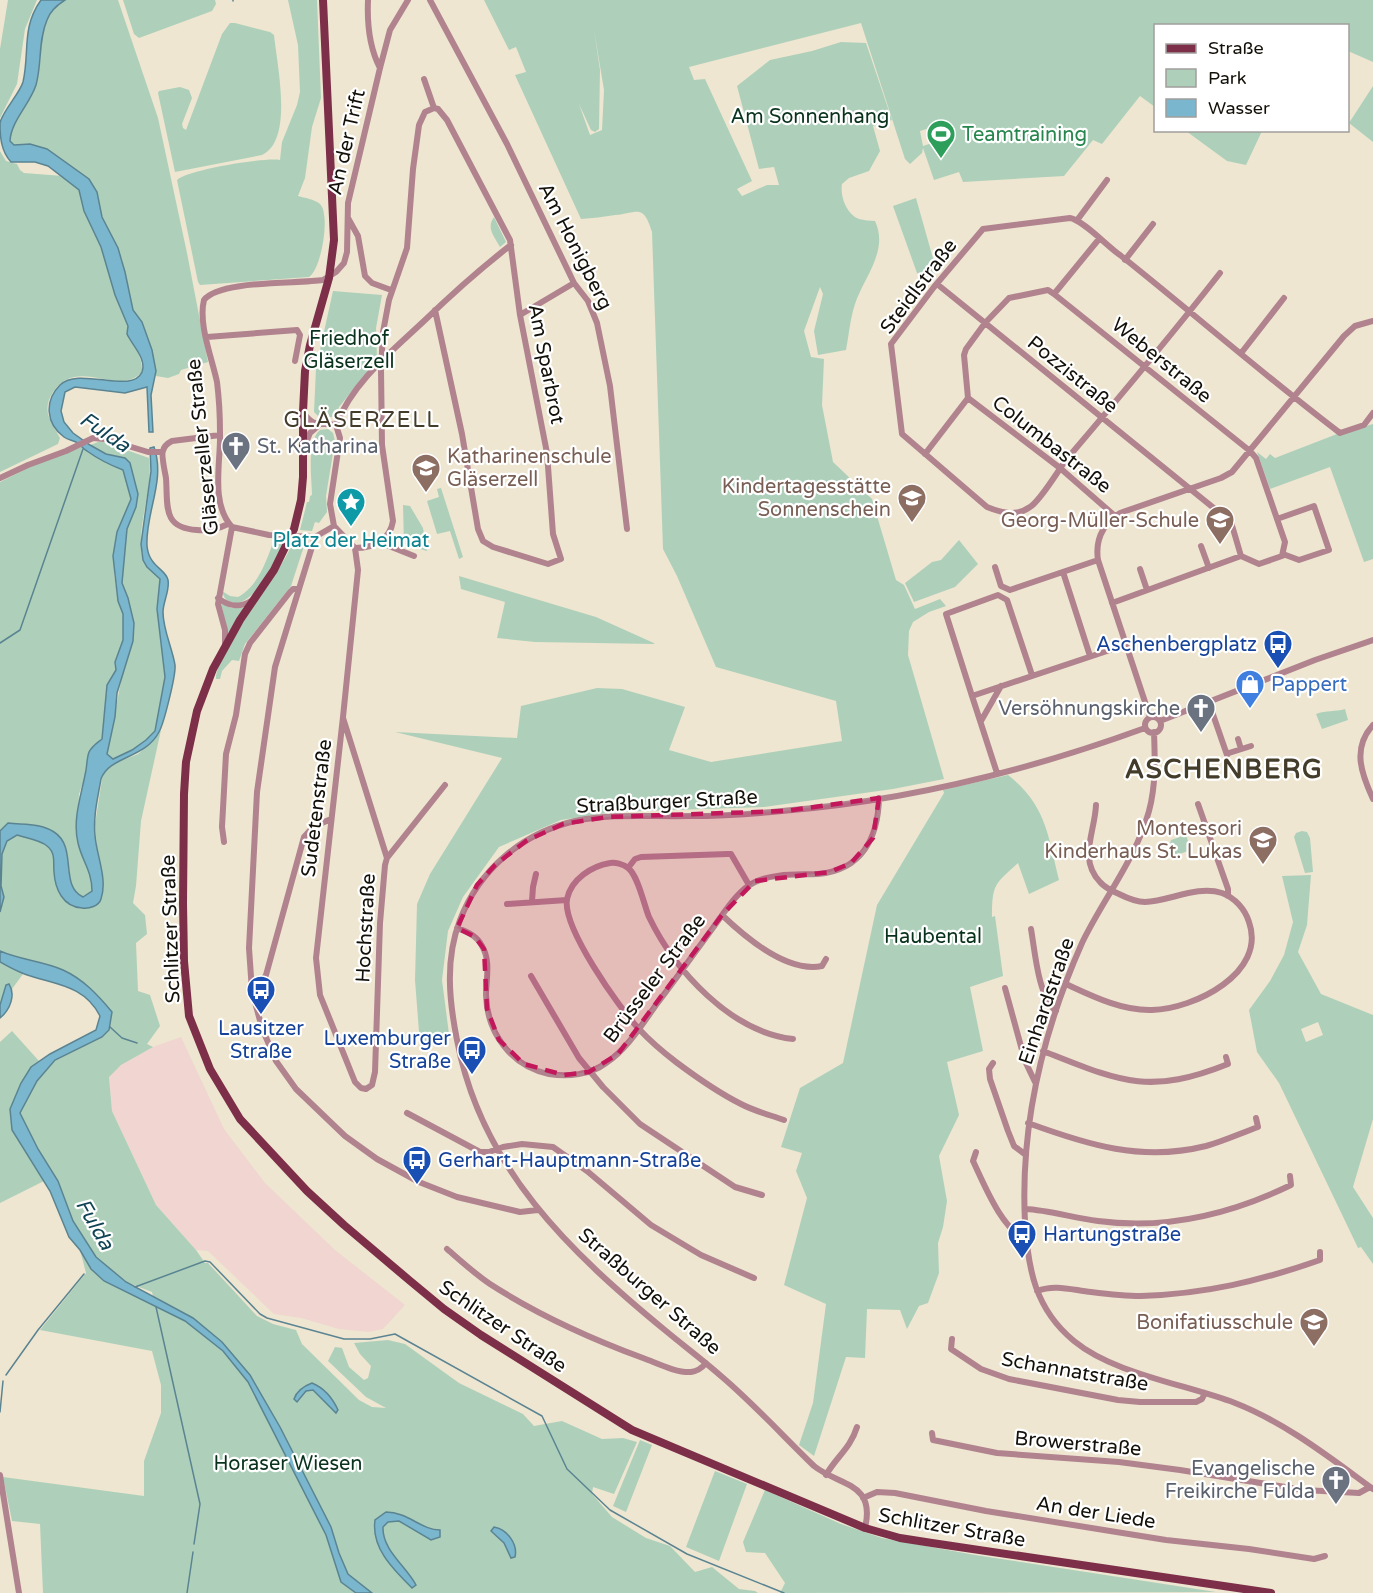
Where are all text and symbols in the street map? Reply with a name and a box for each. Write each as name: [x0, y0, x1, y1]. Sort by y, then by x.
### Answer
legend: [1154, 24, 1349, 132]
text: Straße: [1208, 37, 1264, 59]
text: Park: [1208, 67, 1247, 89]
street label: An der Trift: [323, 87, 371, 197]
text: Wasser: [1208, 97, 1270, 119]
park label: Am Sonnenhang: [731, 105, 889, 129]
sports icon: Teamtraining: [925, 118, 957, 160]
place label: Teamtraining: [962, 123, 1087, 147]
street label: Am Honigberg: [533, 179, 617, 314]
street label: Steidlstraße: [875, 234, 962, 339]
street label: Am Sparbrot: [523, 302, 569, 427]
street label: Weberstraße: [1106, 313, 1216, 408]
park label: Friedhof Gläserzell: [303, 327, 395, 374]
street label: Pozzistraße: [1022, 331, 1123, 419]
street label: Gläserzeller Straße: [182, 357, 224, 536]
street label: Columbastraße: [987, 391, 1116, 499]
water label: Fulda: [75, 407, 136, 459]
district label: GLÄSERZELL: [284, 407, 440, 433]
church icon: St. Katharina: [220, 430, 252, 472]
place label: St. Katharina: [257, 435, 378, 459]
place label: Katharinenschule Gläserzell: [447, 445, 612, 492]
school or university icon: Katharinenschule Gläserzell: [410, 452, 442, 494]
place label: Kindertagesstätte Sonnenschein: [722, 475, 891, 522]
school or university icon: Kindertagesstätte Sonnenschein: [896, 482, 928, 524]
place icon: Platz der Heimat: [335, 486, 367, 528]
school or university icon: Georg-Müller-Schule: [1204, 504, 1236, 546]
place label: Georg-Müller-Schule: [1001, 509, 1199, 533]
place label: Platz der Heimat: [272, 529, 430, 553]
bus stop icon: Aschenbergplatz: [1262, 628, 1294, 670]
place label: Aschenbergplatz: [1096, 633, 1257, 657]
shop icon: Pappert: [1234, 668, 1266, 710]
place label: Pappert: [1271, 673, 1347, 697]
church icon: Versöhnungskirche: [1185, 692, 1217, 734]
place label: Versöhnungskirche: [998, 697, 1180, 721]
street label: Sudetenstraße: [297, 738, 337, 878]
district label: ASCHENBERG: [1125, 754, 1323, 785]
street label: Straßburger Straße: [576, 785, 758, 819]
place label: Montessori Kinderhaus St. Lukas: [1044, 817, 1242, 864]
school or university icon: Montessori Kinderhaus St. Lukas: [1247, 824, 1279, 866]
street label: Schlitzer Straße: [156, 854, 186, 1004]
street label: Hochstraße: [351, 873, 381, 983]
street label: Brüsseler Straße: [599, 909, 711, 1048]
park label: Haubental: [884, 925, 982, 949]
street label: Einhardstraße: [1014, 935, 1080, 1068]
bus stop icon: Lausitzer Straße: [245, 974, 277, 1016]
place label: Lausitzer Straße: [218, 1017, 304, 1064]
place label: Luxemburger Straße: [324, 1027, 451, 1074]
bus stop icon: Luxemburger Straße: [456, 1034, 488, 1076]
bus stop icon: Gerhart-Hauptmann-Straße: [401, 1144, 433, 1186]
place label: Gerhart-Hauptmann-Straße: [438, 1149, 701, 1173]
water label: Fulda: [70, 1194, 120, 1255]
bus stop icon: Hartungstraße: [1006, 1218, 1038, 1260]
street label: Straßburger Straße: [573, 1223, 726, 1360]
place label: Hartungstraße: [1043, 1223, 1181, 1247]
street label: Schlitzer Straße: [434, 1275, 571, 1378]
school or university icon: Bonifatiusschule: [1298, 1306, 1330, 1348]
place label: Bonifatiusschule: [1136, 1311, 1293, 1335]
street label: Schannatstraße: [999, 1347, 1150, 1397]
street label: Browerstraße: [1013, 1426, 1142, 1461]
park label: Horaser Wiesen: [213, 1452, 363, 1476]
place label: Evangelische Freikirche Fulda: [1165, 1457, 1315, 1504]
church icon: Evangelische Freikirche Fulda: [1320, 1464, 1352, 1506]
street label: An der Liede: [1034, 1492, 1157, 1534]
street label: Schlitzer Straße: [876, 1503, 1027, 1553]

